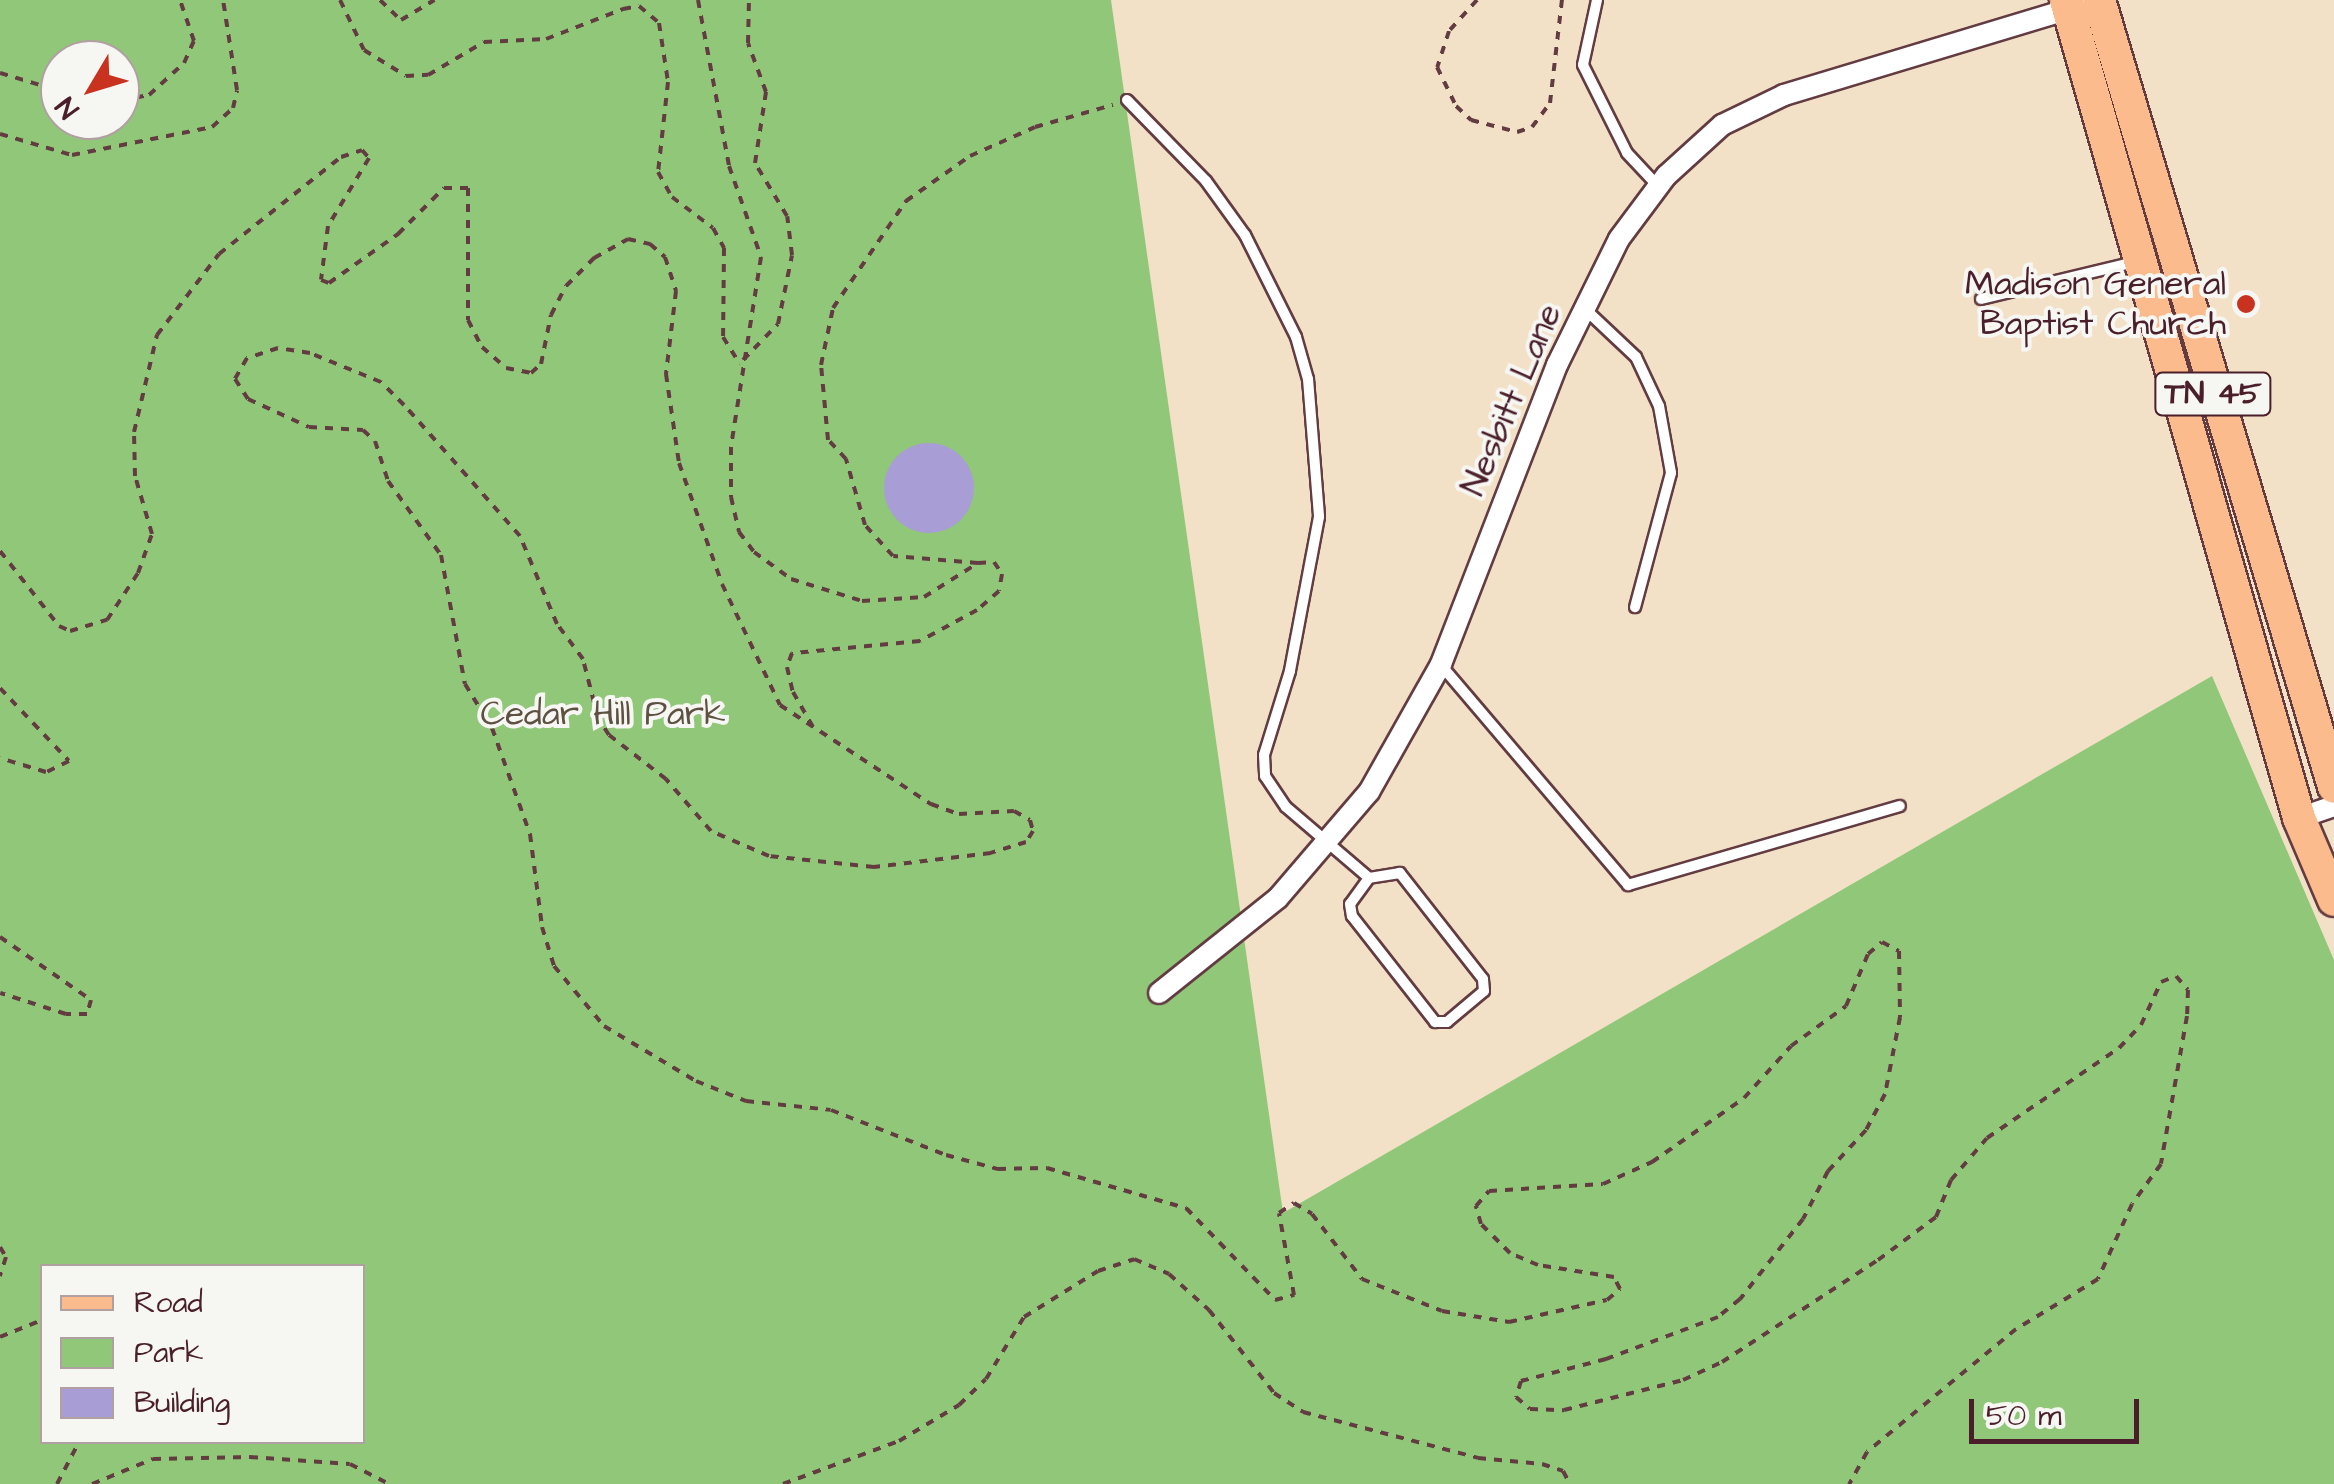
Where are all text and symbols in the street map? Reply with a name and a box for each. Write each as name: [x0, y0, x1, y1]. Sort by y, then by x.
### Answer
north arrow: [40, 40, 140, 140]
text: N: [47, 89, 88, 126]
place label: Madison General Baptist Church: [1965, 263, 2226, 345]
marker: Madison General Baptist Church: [2235, 293, 2257, 315]
street label: Nesbitt Lane: [1453, 298, 1571, 502]
road number: TN 45: [2153, 367, 2273, 421]
park label: Cedar Hill Park: [480, 693, 726, 735]
legend: [40, 1264, 365, 1444]
text: Road: [134, 1282, 203, 1324]
text: Park: [134, 1332, 203, 1374]
scale bar: [1974, 1379, 2144, 1441]
text: Building: [134, 1382, 230, 1424]
text: 50 m: [1986, 1395, 2062, 1437]

